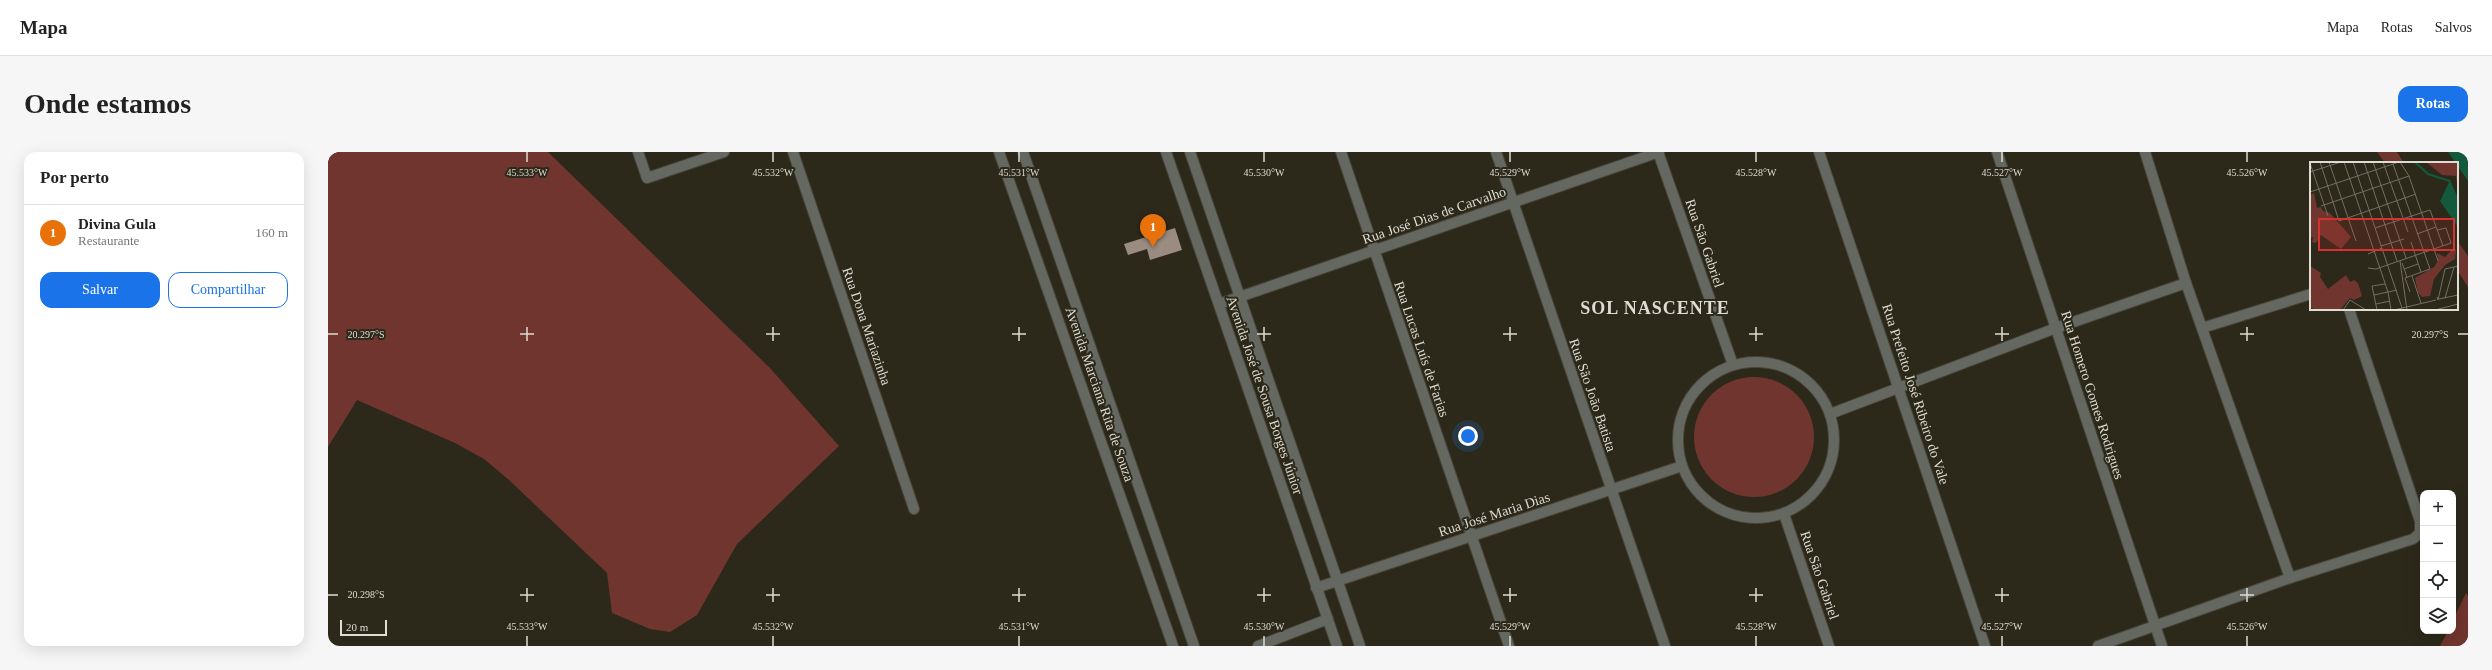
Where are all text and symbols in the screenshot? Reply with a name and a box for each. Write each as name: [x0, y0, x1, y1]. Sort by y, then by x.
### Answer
text: Mapa: [20, 17, 68, 38]
text: Mapa: [2327, 20, 2359, 35]
text: Rotas: [2381, 20, 2413, 35]
text: Salvos: [2435, 20, 2472, 35]
button: Rotas: [2398, 86, 2468, 122]
text: Onde estamos: [24, 88, 191, 119]
inset map: [2310, 162, 2458, 310]
text: 45.533°W: [507, 167, 548, 178]
text: 45.532°W: [753, 167, 794, 178]
text: 45.531°W: [999, 167, 1040, 178]
text: 45.530°W: [1244, 167, 1285, 178]
text: 45.529°W: [1490, 167, 1531, 178]
text: 45.528°W: [1736, 167, 1777, 178]
text: 45.527°W: [1982, 167, 2023, 178]
text: 45.526°W: [2227, 167, 2268, 178]
text: Por perto: [40, 168, 109, 187]
street label: Rua José Dias de Carvalho: [1360, 184, 1508, 247]
street label: Rua São Gabriel: [1682, 197, 1727, 289]
pin: 1: [1140, 214, 1166, 247]
text: Divina Gula: [78, 216, 156, 232]
text: 1: [50, 225, 56, 240]
text: 160 m: [255, 225, 288, 240]
text: Restaurante: [78, 233, 139, 248]
street label: Rua Dona Mariazinha: [839, 265, 894, 388]
button: Salvar: [40, 272, 160, 308]
button: Compartilhar: [168, 272, 288, 308]
street label: Rua Lucas Luís de Farias: [1391, 279, 1452, 419]
street label: Avenida José de Sousa Borges Júnior: [1223, 294, 1306, 497]
district label: SOL NASCENTE: [1580, 298, 1730, 318]
street label: Rua Prefeito José Ribeiro do Vale: [1879, 302, 1952, 486]
street label: Avenida Marciana Rita de Souza: [1062, 305, 1137, 484]
street label: Rua Homero Gomes Rodrigues: [2058, 309, 2127, 481]
text: 20.297°S: [347, 329, 385, 340]
text: 20.297°S: [2411, 329, 2449, 340]
street label: Rua São João Batista: [1566, 337, 1619, 454]
your location: [1458, 426, 1478, 446]
street label: Rua José Maria Dias: [1437, 489, 1552, 540]
map controls: [2420, 490, 2456, 634]
button: +: [2420, 490, 2456, 526]
button: −: [2420, 526, 2456, 562]
street label: Rua São Gabriel: [1797, 529, 1842, 621]
button: locate: [2420, 562, 2456, 598]
text: 20.298°S: [347, 589, 385, 600]
button: layers: [2420, 598, 2456, 634]
scale bar: [340, 618, 387, 637]
text: 20 m: [346, 621, 368, 633]
text: 45.533°W: [507, 621, 548, 632]
text: 45.532°W: [753, 621, 794, 632]
text: 45.531°W: [999, 621, 1040, 632]
text: 45.530°W: [1244, 621, 1285, 632]
text: 45.529°W: [1490, 621, 1531, 632]
text: 45.528°W: [1736, 621, 1777, 632]
text: 45.527°W: [1982, 621, 2023, 632]
text: 45.526°W: [2227, 621, 2268, 632]

